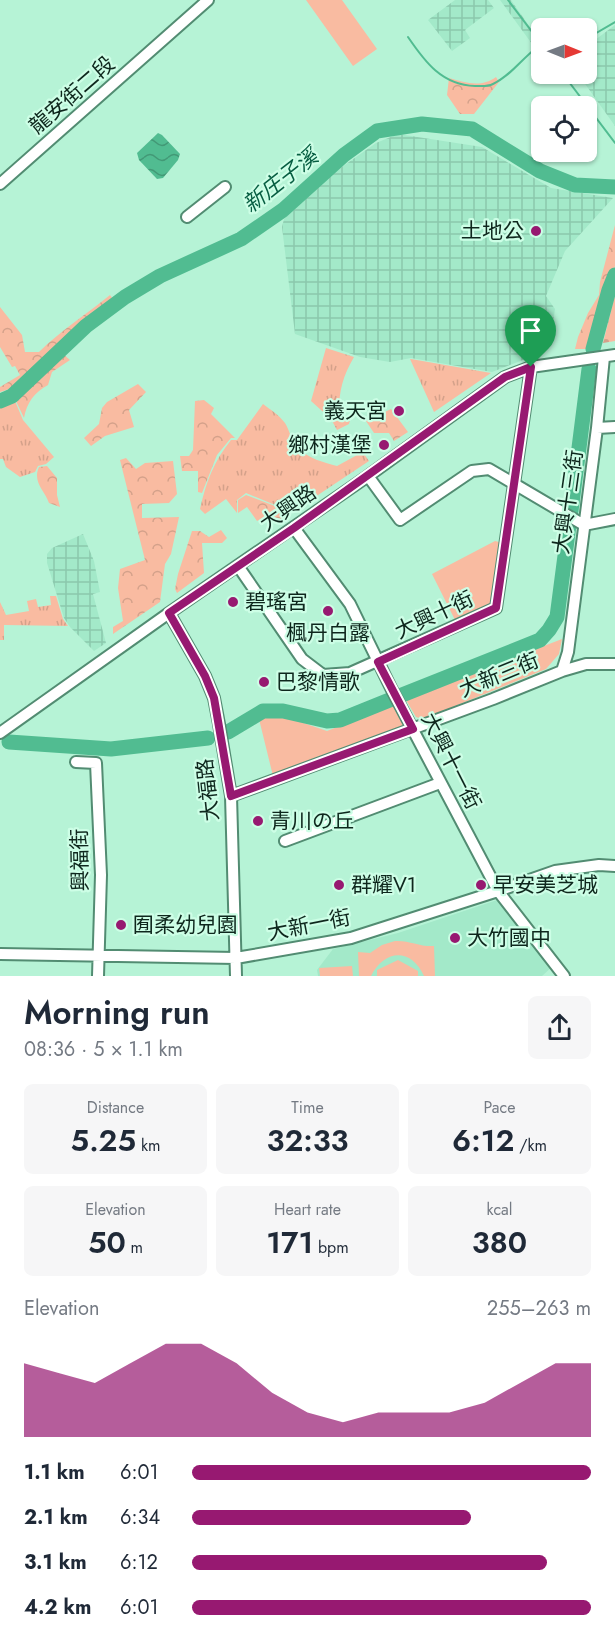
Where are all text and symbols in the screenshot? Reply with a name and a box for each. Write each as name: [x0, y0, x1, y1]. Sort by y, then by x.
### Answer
north arrow: [531, 18, 597, 84]
map controls: [531, 18, 597, 162]
street label: 龍安街二段: [23, 49, 121, 141]
button: locate: [531, 96, 597, 162]
water label: 新庄子溪: [235, 138, 327, 220]
place label: 土地公: [461, 216, 524, 246]
marker: 土地公: [529, 224, 543, 238]
pin: [505, 305, 556, 367]
icon: arrive: [514, 314, 547, 347]
place label: 義天宮: [324, 396, 387, 426]
marker: 義天宮: [392, 404, 406, 418]
place label: 鄉村漢堡: [288, 430, 372, 460]
marker: 鄉村漢堡: [377, 438, 391, 452]
street label: 大興十三街: [546, 448, 590, 556]
street label: 大興路: [254, 478, 322, 538]
street label: 大興十街: [390, 584, 478, 646]
place label: 碧瑤宮: [245, 587, 308, 617]
marker: 碧瑤宮: [226, 595, 240, 609]
marker: 楓丹白露: [321, 604, 335, 618]
place label: 楓丹白露: [286, 618, 370, 648]
street label: 大新三街: [454, 645, 544, 705]
place label: 巴黎情歌: [276, 667, 360, 697]
marker: 巴黎情歌: [257, 675, 271, 689]
street label: 大興十一街: [414, 707, 488, 815]
street label: 大福路: [190, 757, 226, 823]
place label: 青川の丘: [270, 806, 354, 836]
marker: 青川の丘: [251, 814, 265, 828]
street label: 興福街: [64, 828, 96, 892]
place label: 群耀V1: [351, 870, 416, 900]
place label: 早安美芝城: [493, 870, 598, 900]
marker: 群耀V1: [332, 878, 346, 892]
marker: 早安美芝城: [474, 878, 488, 892]
street label: 大新一街: [265, 902, 353, 948]
place label: 囿柔幼兒園: [133, 910, 238, 940]
marker: 囿柔幼兒園: [114, 918, 128, 932]
place label: 大竹國中: [467, 923, 551, 953]
marker: 大竹國中: [448, 931, 462, 945]
text: Morning run: [24, 989, 210, 1036]
button: share: [528, 996, 591, 1059]
text: 08:36 · 5 × 1.1 km: [24, 1035, 183, 1064]
text: Distance: [87, 1096, 144, 1119]
text: Time: [291, 1096, 324, 1119]
text: Pace: [484, 1096, 515, 1119]
text: 5.25: [71, 1119, 136, 1162]
text: 32:33: [266, 1119, 349, 1162]
text: 6:12: [452, 1119, 514, 1162]
text: km: [136, 1134, 160, 1157]
text: /km: [514, 1134, 547, 1157]
text: Elevation: [85, 1198, 146, 1221]
text: Heart rate: [274, 1198, 341, 1221]
text: kcal: [487, 1198, 512, 1221]
text: 50: [88, 1221, 126, 1264]
text: 171: [266, 1221, 313, 1264]
text: 380: [472, 1221, 527, 1264]
text: m: [126, 1236, 143, 1259]
text: bpm: [313, 1236, 349, 1259]
text: Elevation: [24, 1294, 99, 1323]
text: 255–263 m: [487, 1294, 591, 1323]
text: 1.1 km: [24, 1458, 85, 1487]
text: 6:01: [120, 1458, 159, 1487]
text: 2.1 km: [24, 1503, 88, 1532]
text: 6:34: [120, 1503, 160, 1532]
text: 3.1 km: [24, 1548, 87, 1577]
text: 6:12: [120, 1548, 158, 1577]
text: 4.2 km: [24, 1593, 91, 1622]
text: 6:01: [120, 1593, 159, 1622]

